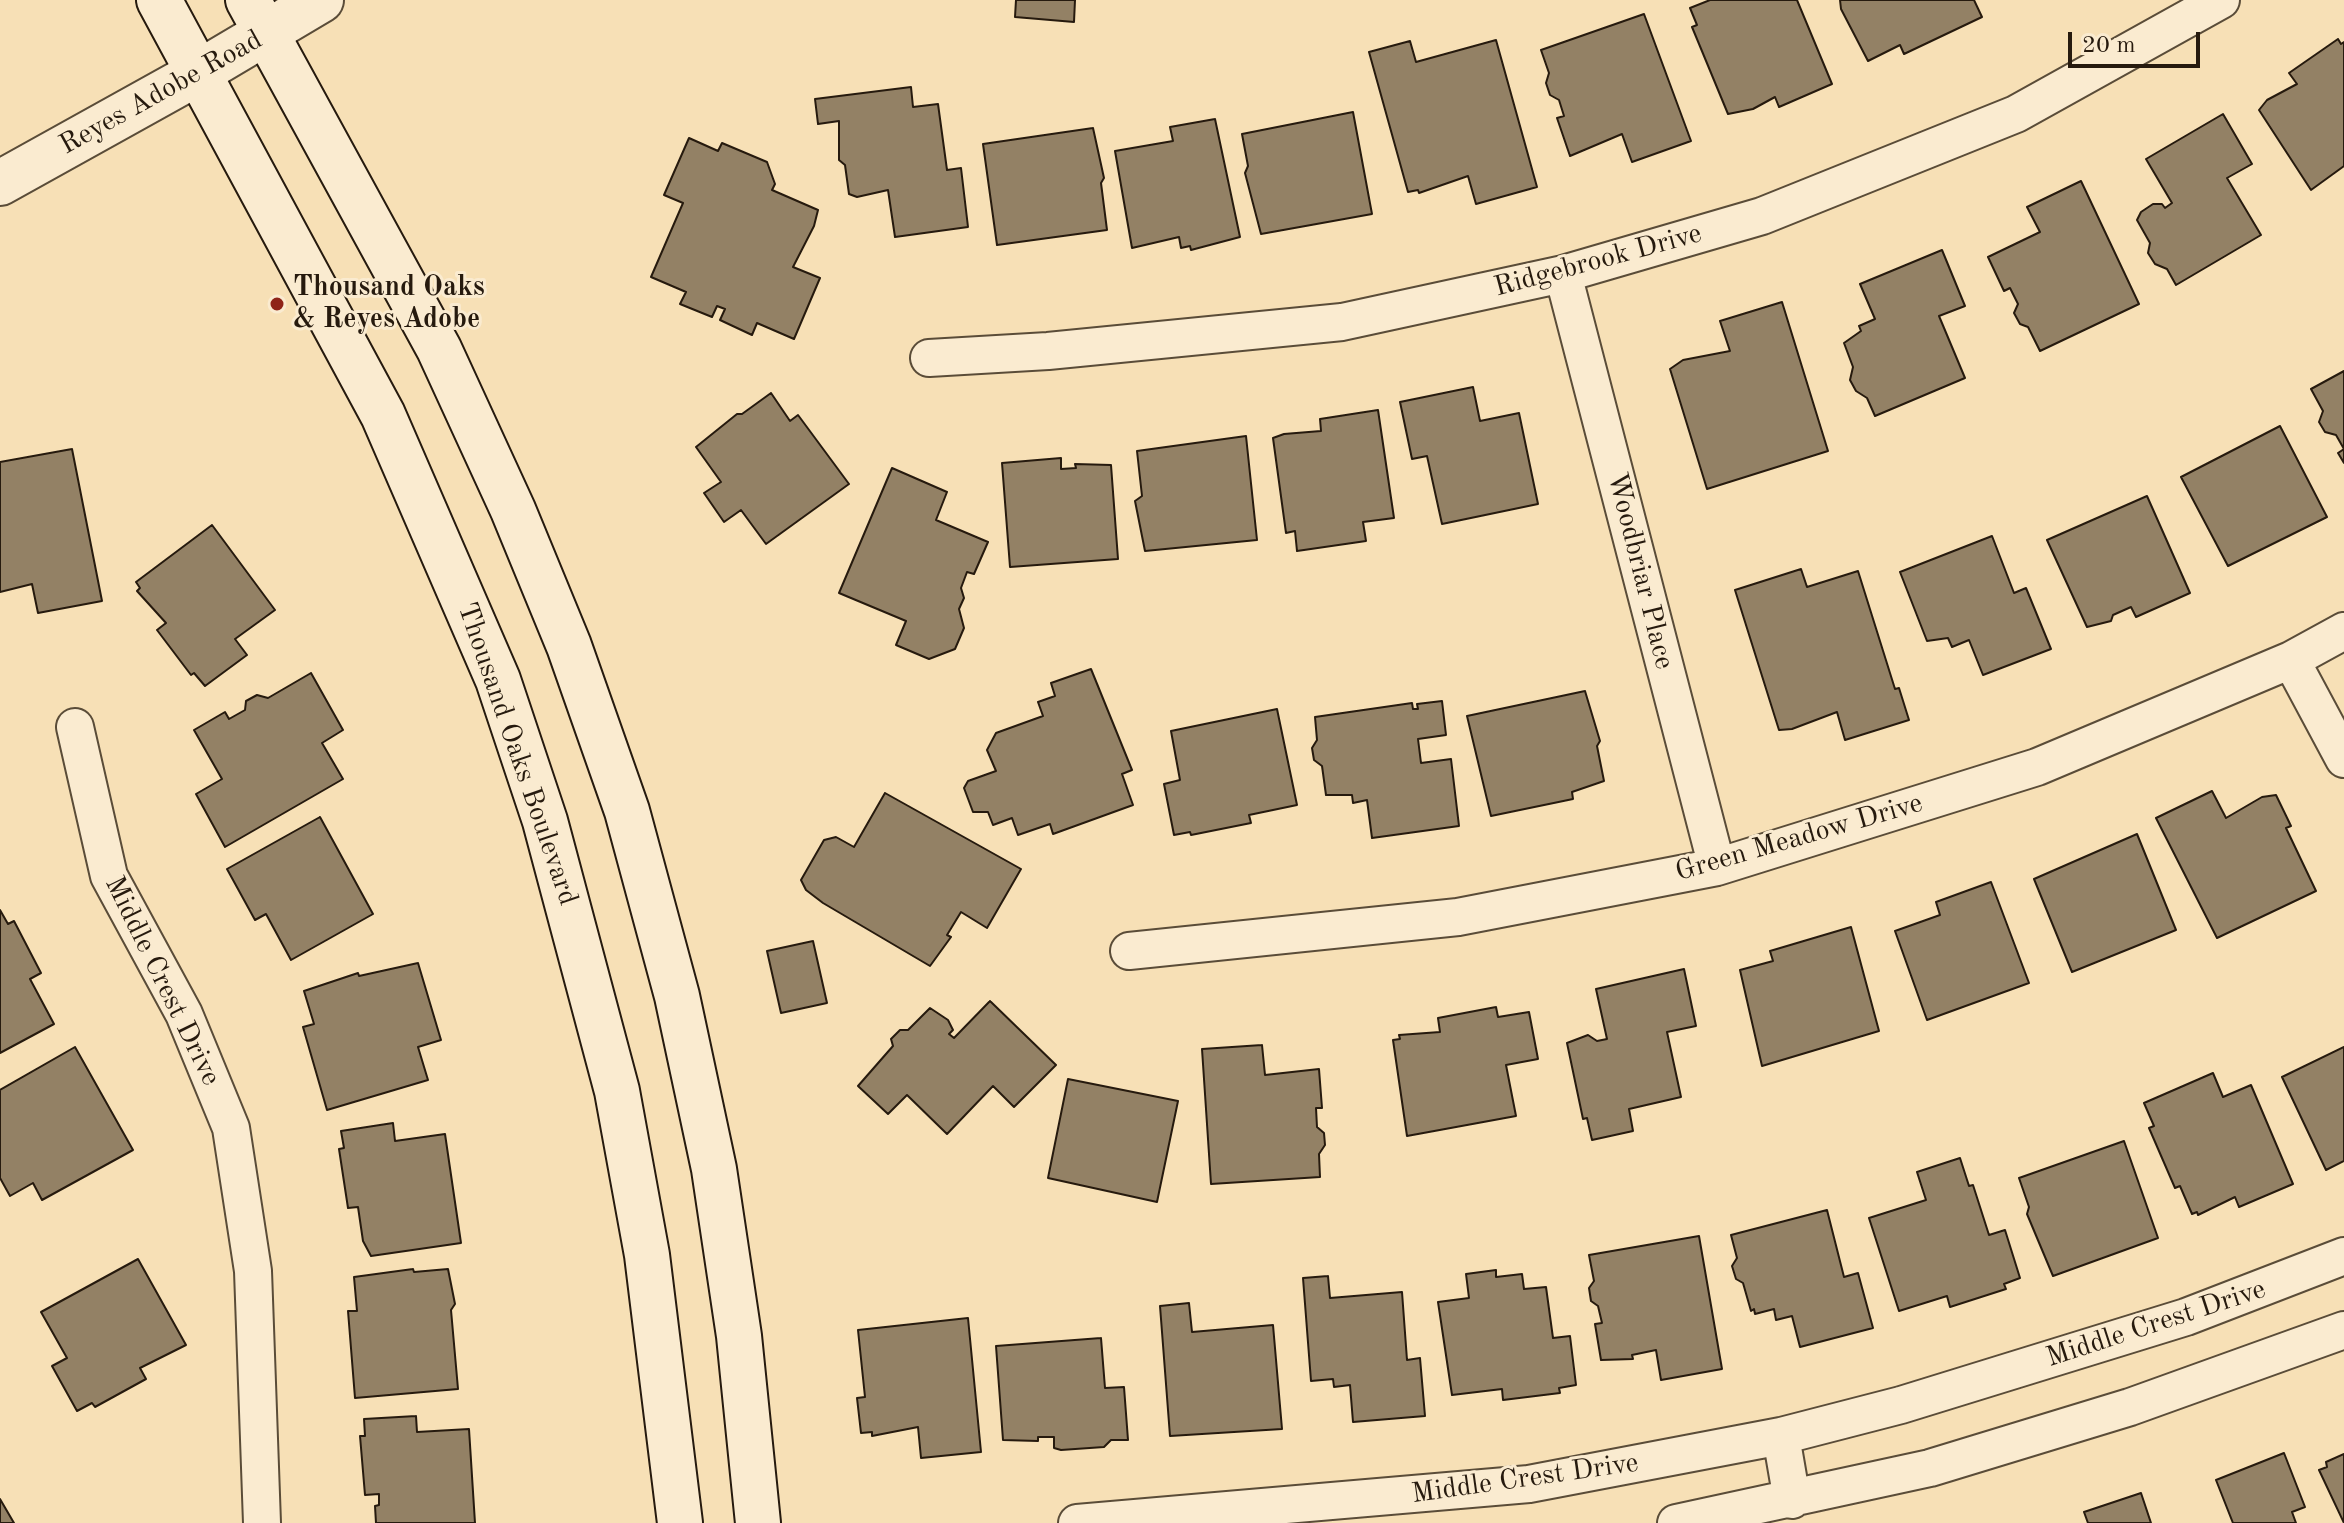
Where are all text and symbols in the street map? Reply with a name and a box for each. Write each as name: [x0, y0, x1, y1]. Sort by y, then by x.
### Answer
scale bar: [2072, 16, 2204, 66]
street label: Reyes Adobe Road: [54, 23, 268, 163]
text: 20 m: [2082, 34, 2136, 58]
street label: Ridgebrook Drive: [1491, 217, 1705, 305]
place label: Thousand Oaks & Reyes Adobe: [293, 271, 485, 337]
marker: Thousand Oaks & Reyes Adobe: [268, 295, 286, 313]
street label: Woodbriar Place: [1599, 469, 1681, 673]
street label: Thousand Oaks Boulevard: [449, 598, 585, 910]
street label: Green Meadow Drive: [1672, 787, 1926, 889]
street label: Middle Crest Drive: [97, 871, 227, 1091]
street label: Middle Crest Drive: [2042, 1273, 2270, 1375]
street label: Middle Crest Drive: [1409, 1446, 1641, 1512]

